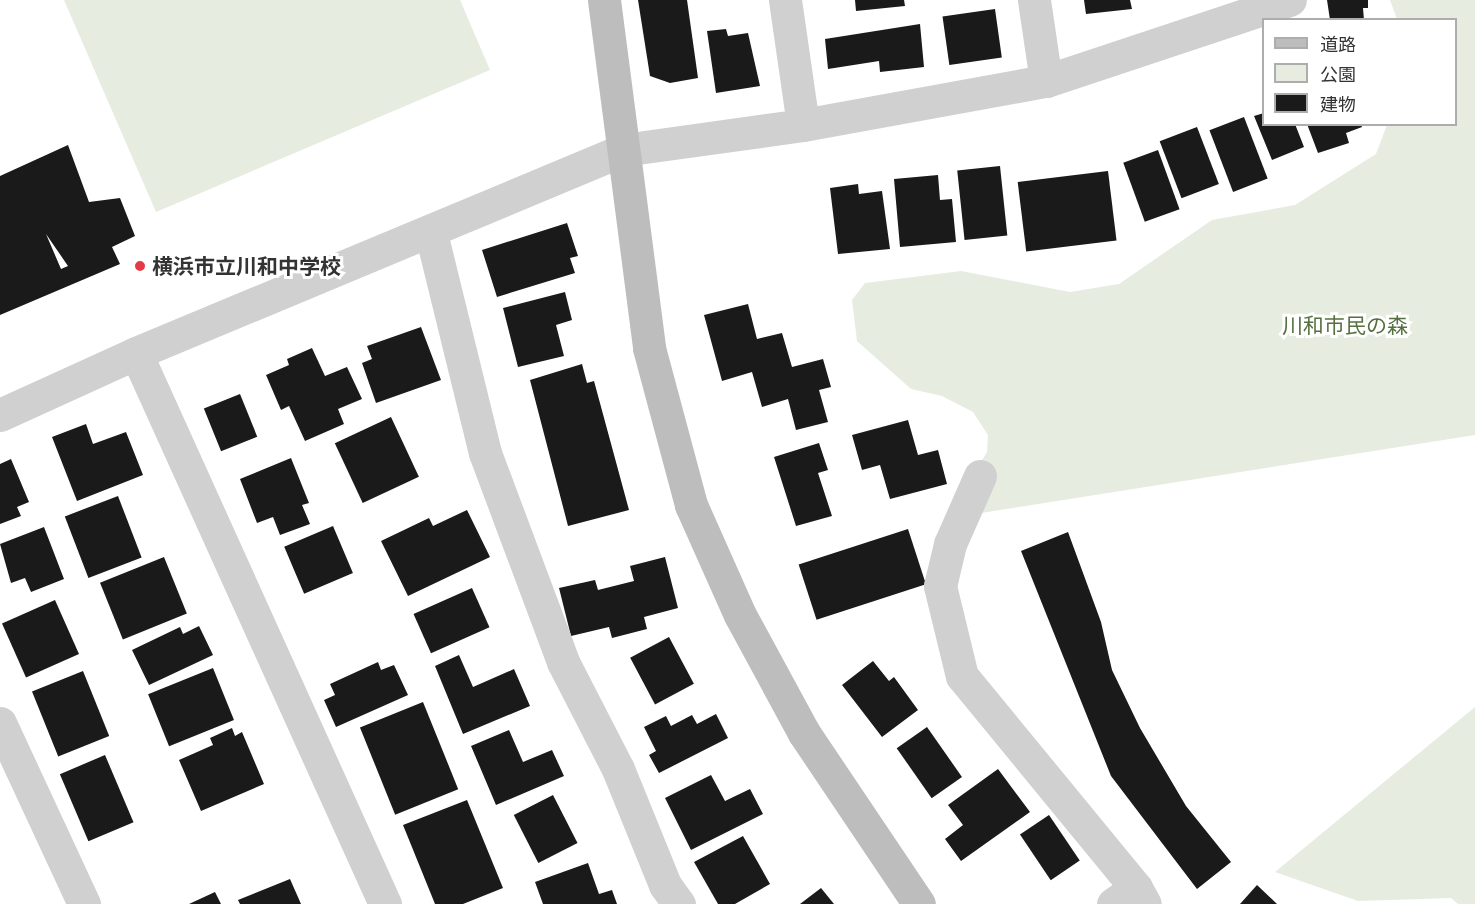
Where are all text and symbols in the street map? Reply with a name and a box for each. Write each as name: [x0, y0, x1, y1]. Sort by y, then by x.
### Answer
legend: [1262, 18, 1457, 126]
text: 道路: [1320, 33, 1356, 55]
text: 公園: [1320, 63, 1356, 85]
text: 建物: [1320, 93, 1356, 115]
place label: 横浜市立川和中学校: [152, 253, 341, 279]
marker: 横浜市立川和中学校: [133, 259, 147, 273]
park label: 川和市民の森: [1282, 312, 1408, 338]

